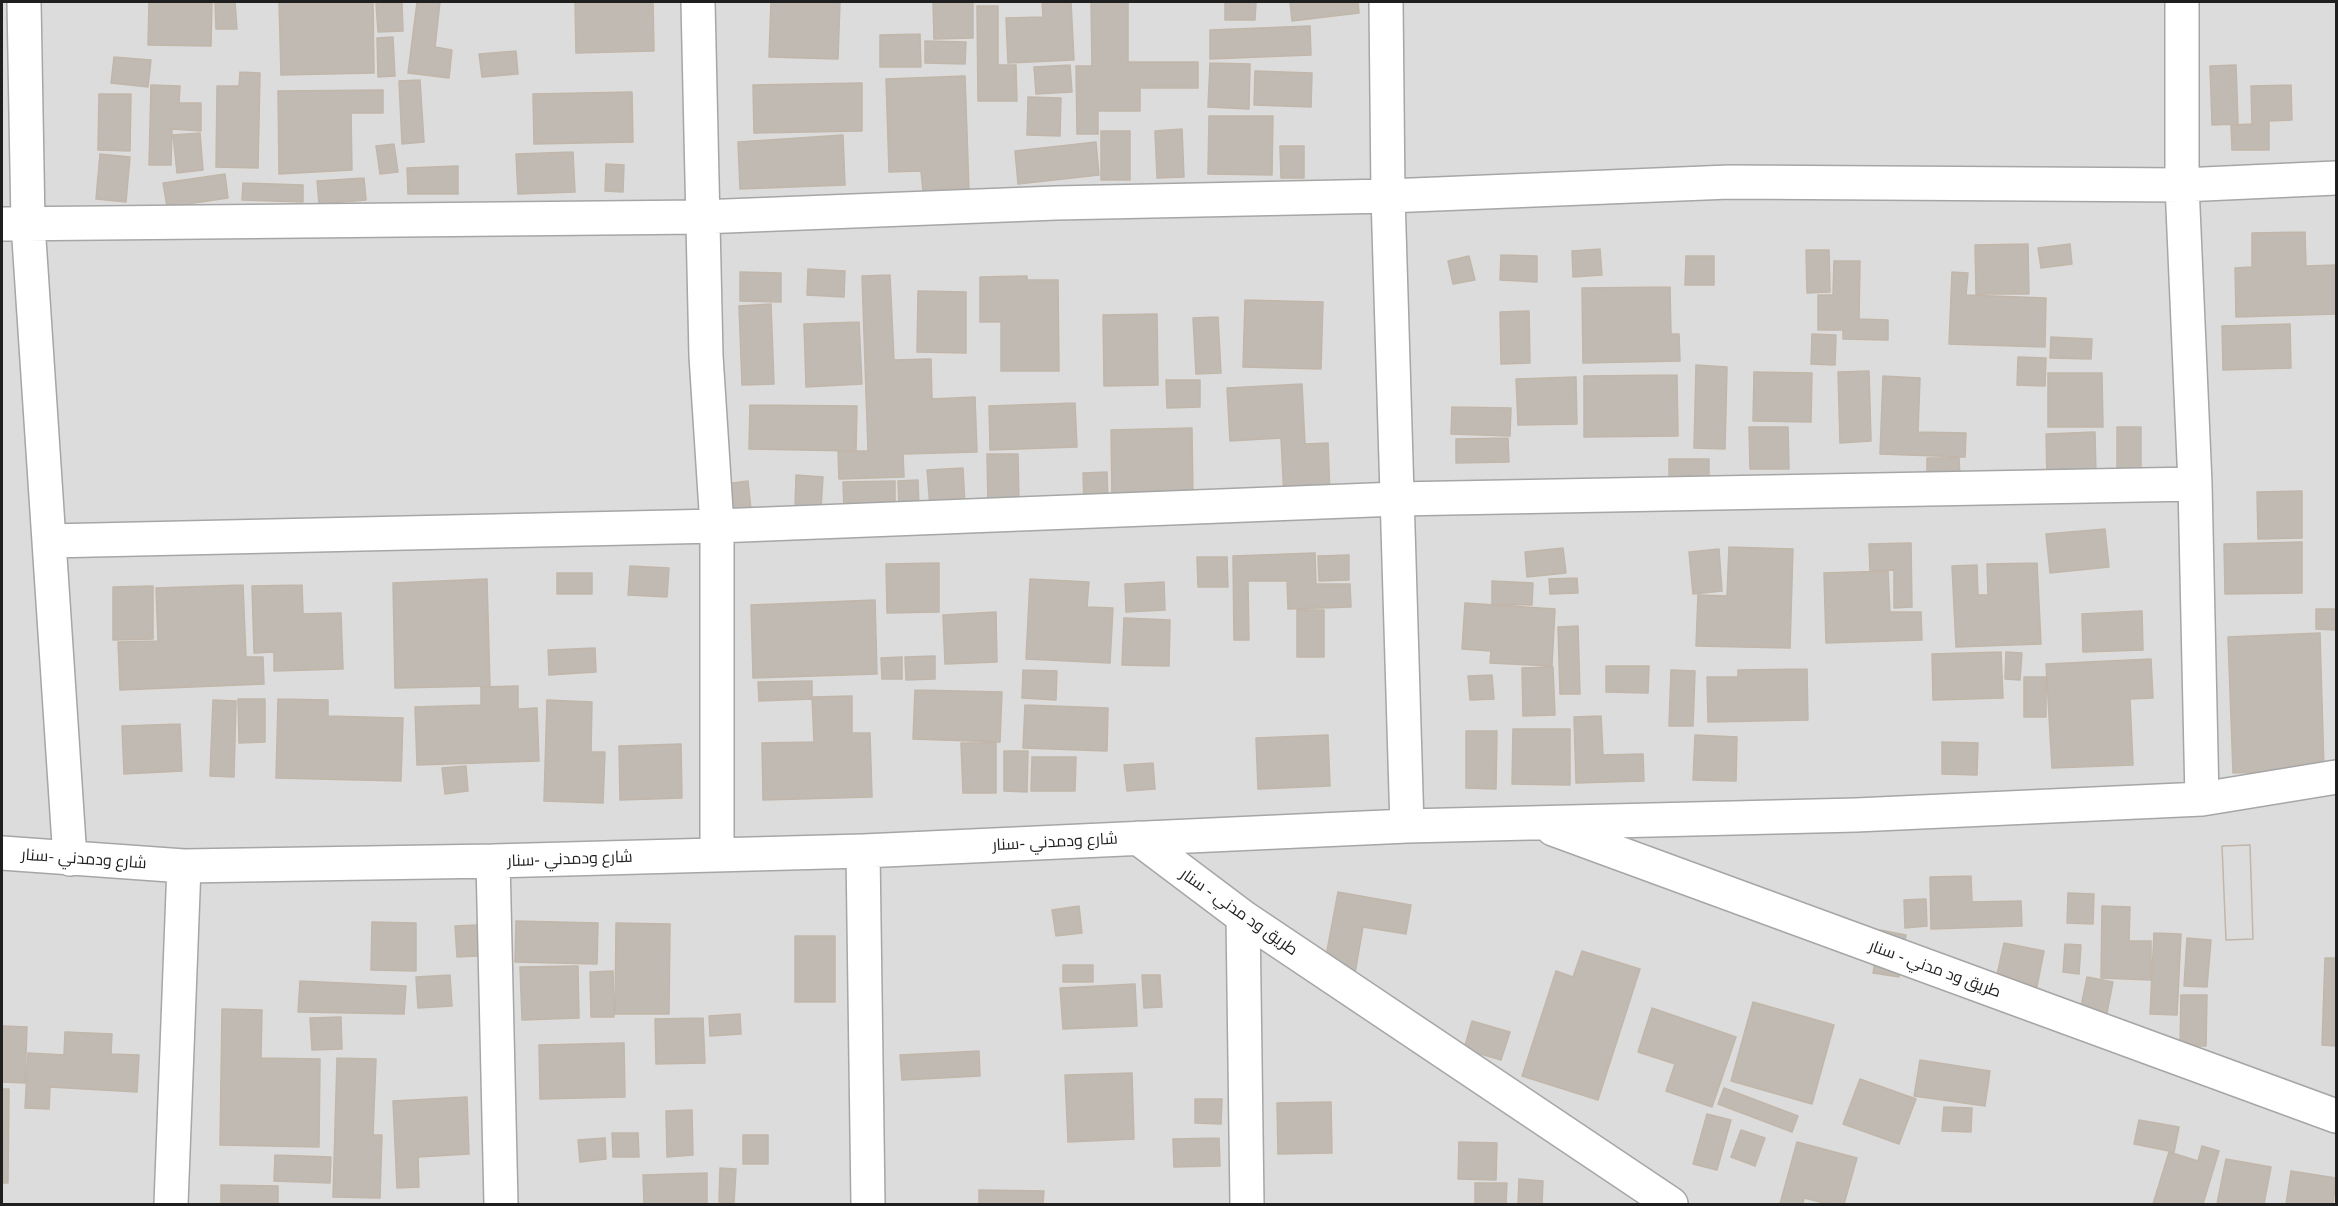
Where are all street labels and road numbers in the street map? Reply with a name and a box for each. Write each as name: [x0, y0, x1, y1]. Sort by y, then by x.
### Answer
street label: شارع ودمدني -سنار: [992, 829, 1118, 855]
street label: شارع ودمدني -سنار: [21, 845, 147, 873]
street label: شارع ودمدني -سنار: [507, 847, 633, 871]
street label: طريق ود مدني - سنار: [1177, 864, 1301, 960]
street label: طريق ود مدني - سنار: [1867, 936, 2003, 1002]

